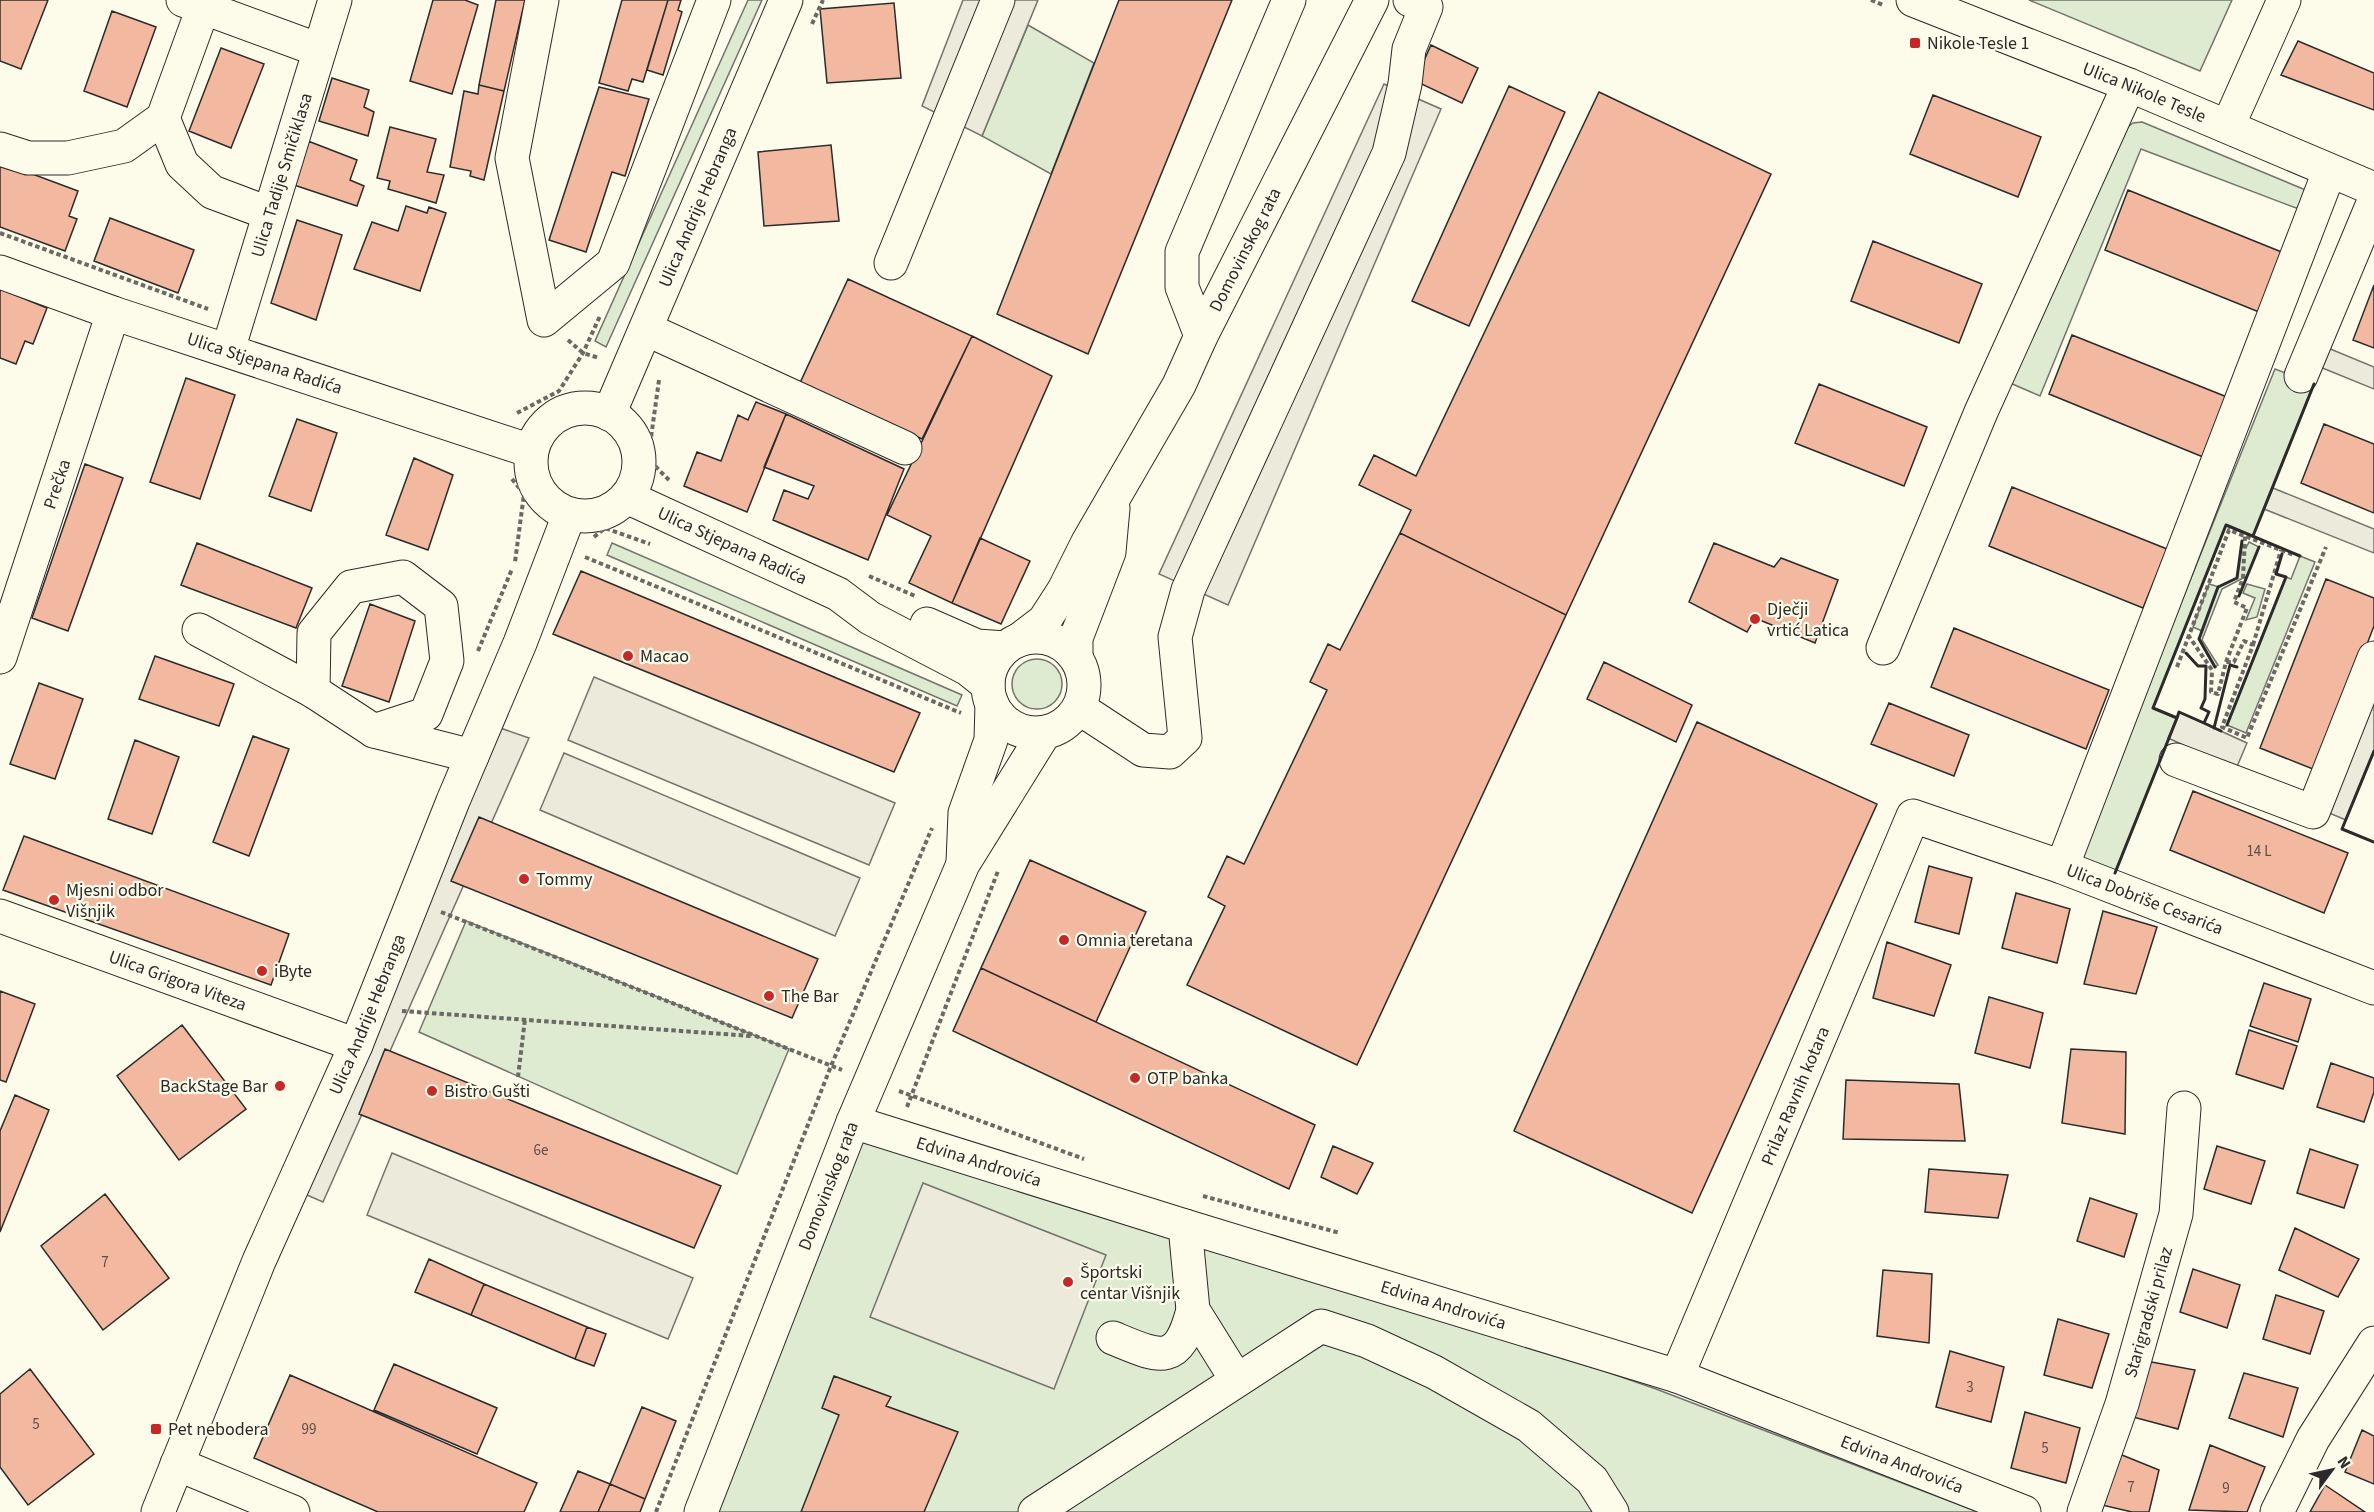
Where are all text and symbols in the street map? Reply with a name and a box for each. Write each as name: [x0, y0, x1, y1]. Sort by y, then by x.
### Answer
place label: Nikole Tesle 1: [1927, 31, 2030, 56]
marker: Nikole Tesle 1: [1908, 36, 1922, 50]
street label: Ulica Nikole Tesle: [2079, 56, 2210, 129]
street label: Ulica Tadije Smičiklasa: [245, 90, 319, 261]
street label: Ulica Andrije Hebranga: [653, 123, 743, 291]
street label: Domovinskog rata: [1203, 184, 1287, 316]
street label: Ulica Stjepana Radića: [184, 326, 346, 401]
street label: Prečka: [37, 456, 77, 512]
street label: Ulica Stjepana Radića: [653, 501, 811, 591]
place label: Dječji vrtić Latica: [1767, 597, 1849, 643]
marker: Dječji vrtić Latica: [1748, 612, 1762, 626]
place label: Macao: [640, 644, 689, 669]
marker: Macao: [621, 649, 635, 663]
house number: 14 L: [2246, 841, 2272, 862]
street label: Ulica Dobriše Cesarića: [2062, 858, 2227, 941]
place label: Tommy: [536, 867, 593, 892]
marker: Tommy: [517, 872, 531, 886]
place label: Mjesni odbor Višnjik: [66, 878, 164, 924]
marker: Mjesni odbor Višnjik: [47, 893, 61, 907]
place label: Omnia teretana: [1076, 928, 1193, 953]
street label: Ulica Andrije Hebranga: [323, 930, 412, 1099]
marker: Omnia teretana: [1057, 933, 1071, 947]
street label: Ulica Grigora Viteza: [105, 944, 250, 1017]
place label: iByte: [274, 959, 312, 984]
marker: iByte: [255, 964, 269, 978]
place label: The Bar: [781, 984, 840, 1009]
marker: The Bar: [762, 989, 776, 1003]
street label: Prilaz Ravnih kotara: [1755, 1023, 1836, 1170]
place label: OTP banka: [1147, 1066, 1228, 1091]
marker: OTP banka: [1128, 1071, 1142, 1085]
place label: BackStage Bar: [160, 1074, 269, 1099]
marker: BackStage Bar: [273, 1079, 287, 1093]
place label: Bistro Gušti: [444, 1079, 530, 1104]
marker: Bistro Gušti: [425, 1084, 439, 1098]
street label: Domovinskog rata: [792, 1118, 865, 1254]
street label: Edvina Androvića: [913, 1131, 1045, 1193]
house number: 6e: [534, 1140, 548, 1161]
street label: Starigradski prilaz: [2118, 1244, 2179, 1381]
house number: 7: [101, 1252, 109, 1273]
place label: Športski centar Višnjik: [1080, 1260, 1180, 1306]
street label: Edvina Androvića: [1377, 1274, 1509, 1336]
marker: Športski centar Višnjik: [1061, 1275, 1075, 1289]
house number: 3: [1966, 1377, 1974, 1398]
house number: 5: [32, 1414, 40, 1435]
place label: Pet nebodera: [168, 1417, 269, 1442]
house number: 99: [302, 1419, 316, 1440]
marker: Pet nebodera: [149, 1422, 163, 1436]
street label: Edvina Androvića: [1837, 1429, 1967, 1500]
house number: 5: [2041, 1438, 2049, 1459]
north arrow: [2302, 1440, 2362, 1500]
text: N: [2332, 1452, 2356, 1473]
house number: 7: [2127, 1477, 2135, 1498]
house number: 9: [2222, 1478, 2230, 1499]

